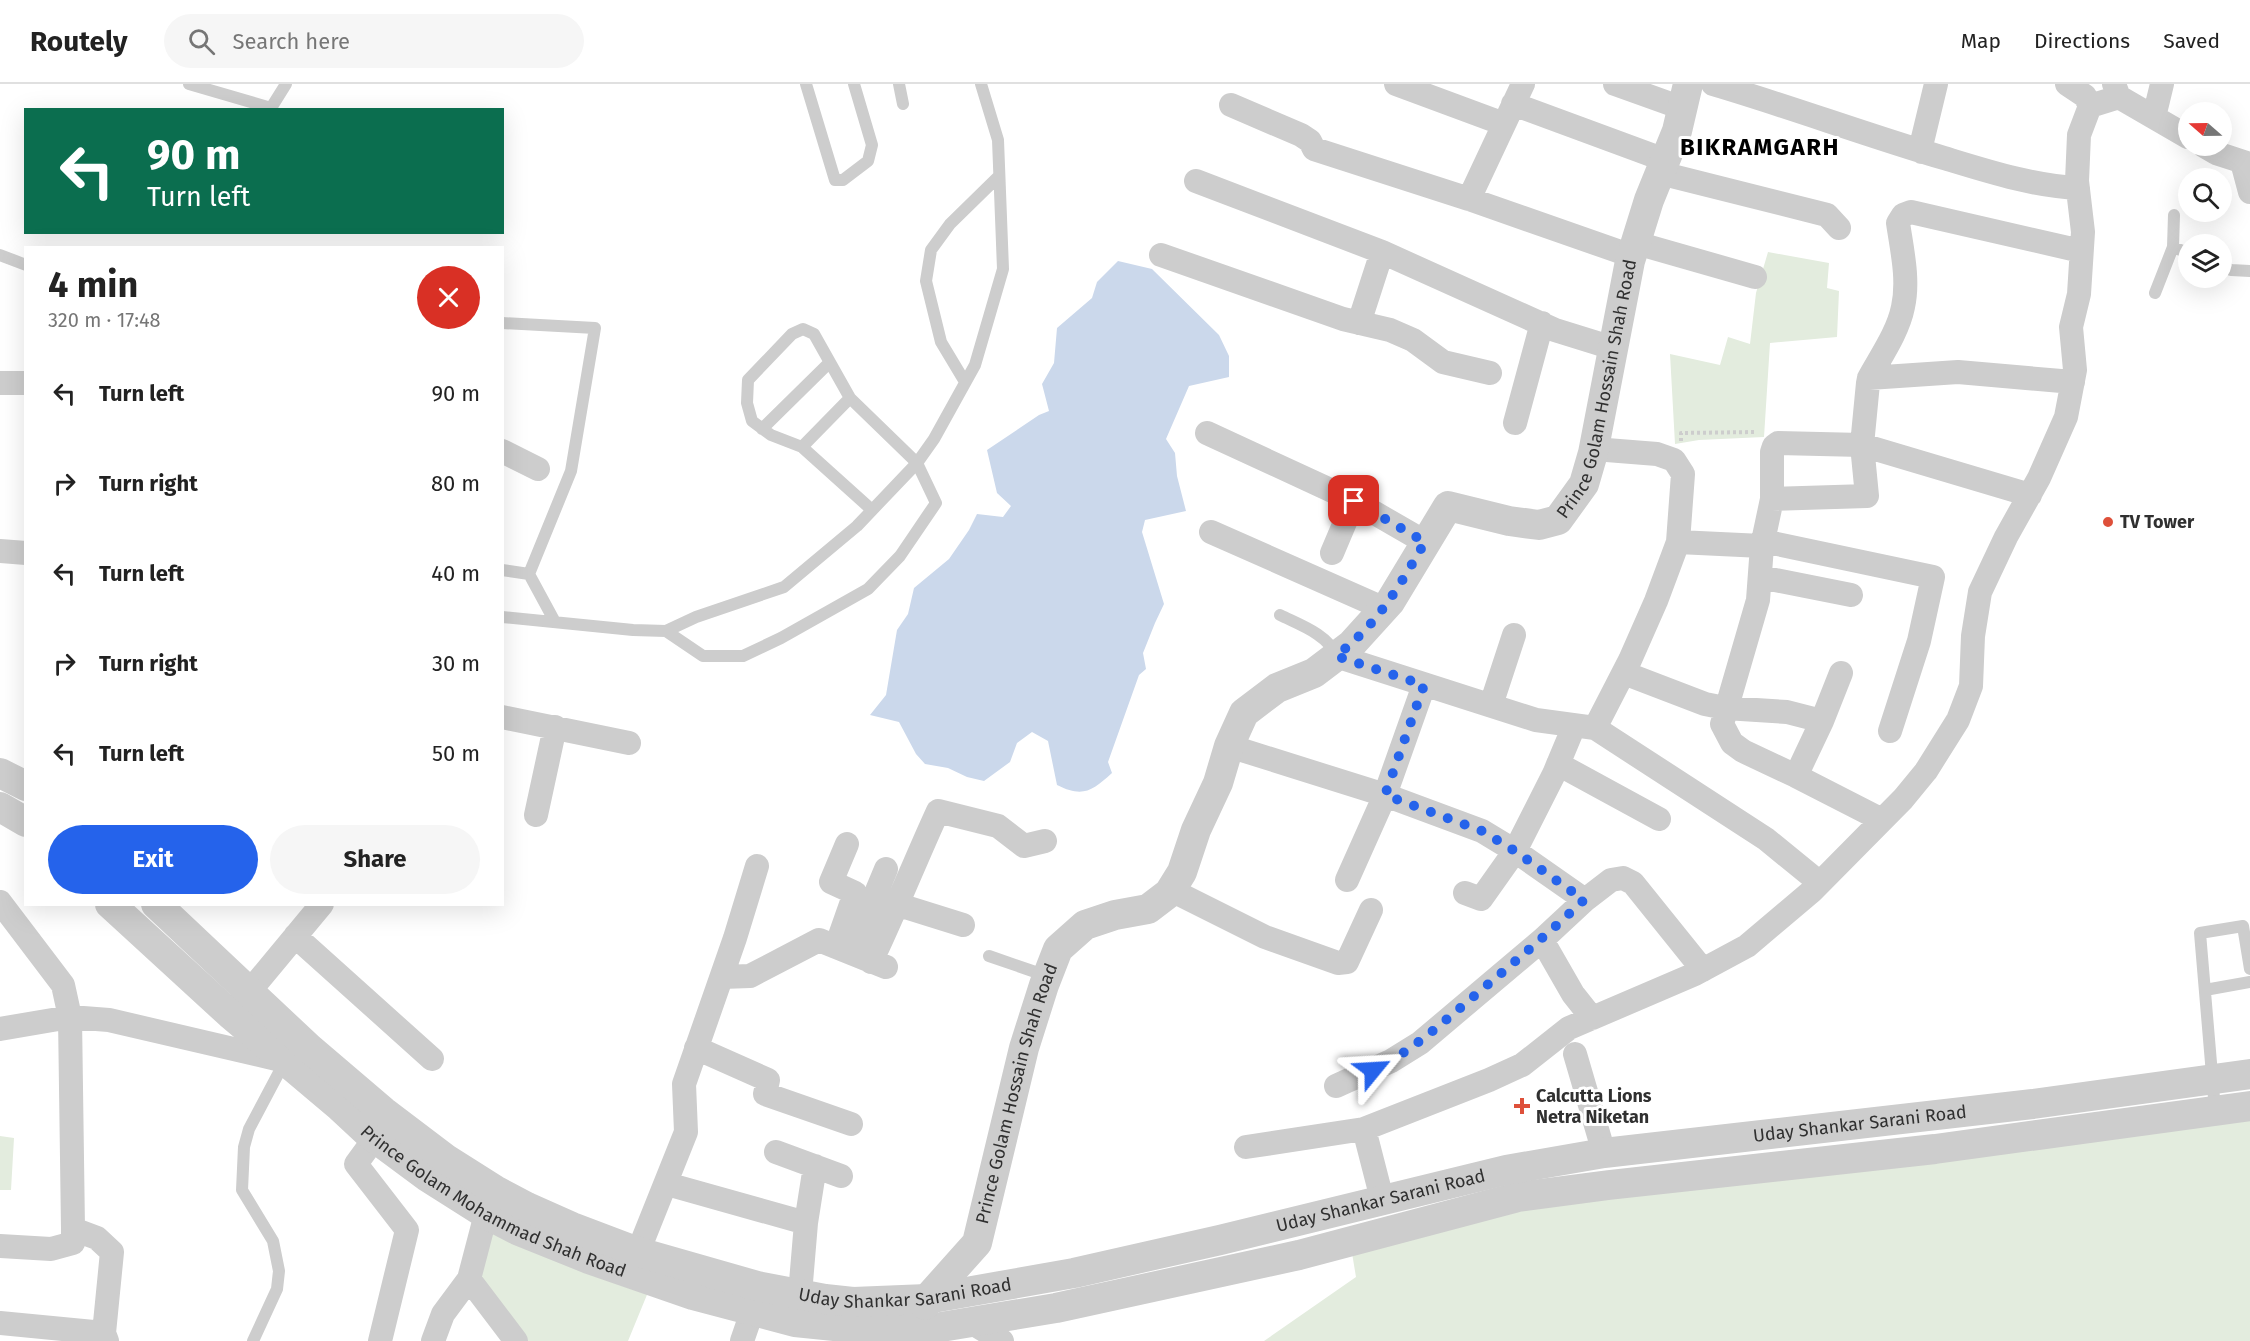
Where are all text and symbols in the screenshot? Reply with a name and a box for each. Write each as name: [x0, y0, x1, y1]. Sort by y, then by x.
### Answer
search box: [164, 14, 584, 68]
text: Routely: [30, 25, 128, 58]
icon: search: [185, 25, 218, 58]
text: Search here: [233, 28, 350, 55]
text: Map: [1961, 28, 2001, 54]
text: Directions: [2034, 28, 2130, 54]
text: Saved: [2163, 28, 2220, 54]
north arrow: [2178, 102, 2232, 156]
map controls: [2178, 102, 2232, 288]
text: 90 m: [147, 130, 241, 180]
icon: left: [48, 132, 126, 210]
district label: BIKRAMGARH: [1680, 133, 1840, 161]
button: search: [2178, 168, 2232, 222]
text: Turn left: [147, 181, 250, 213]
button: layers: [2178, 234, 2232, 288]
street label: Prince Golam Hossain Shah Road: [1552, 257, 1641, 523]
text: 4 min: [48, 263, 138, 307]
button: close: [417, 266, 480, 329]
text: 320 m · 17:48: [48, 308, 161, 332]
icon: left: [48, 377, 81, 410]
text: Turn left: [99, 380, 184, 407]
text: 90 m: [431, 380, 480, 407]
icon: right: [48, 467, 81, 500]
text: Turn right: [99, 470, 198, 497]
text: 80 m: [431, 470, 480, 497]
pin: [1328, 475, 1379, 526]
icon: arrive: [1337, 484, 1370, 517]
place label: TV Tower: [2120, 511, 2195, 533]
marker: TV Tower: [2101, 515, 2115, 529]
icon: left: [48, 557, 81, 590]
text: Turn left: [99, 560, 184, 587]
text: 40 m: [431, 560, 480, 587]
icon: right: [48, 647, 81, 680]
text: Turn right: [99, 650, 198, 677]
text: 30 m: [432, 650, 480, 677]
icon: left: [48, 737, 81, 770]
text: Turn left: [99, 740, 184, 767]
text: 50 m: [432, 740, 480, 767]
button: Exit: [48, 825, 258, 894]
button: Share: [270, 825, 480, 894]
street label: Prince Golam Hossain Shah Road: [971, 960, 1062, 1226]
position arrow: [1341, 1038, 1405, 1102]
place label: Calcutta Lions Netra Niketan: [1536, 1085, 1652, 1128]
marker: Calcutta Lions Netra Niketan: [1513, 1097, 1531, 1115]
street label: Uday Shankar Sarani Road: [1752, 1101, 1968, 1147]
street label: Prince Golam Mohammad Shah Road: [356, 1121, 629, 1282]
street label: Uday Shankar Sarani Road: [1274, 1164, 1487, 1237]
street label: Uday Shankar Sarani Road: [796, 1273, 1013, 1313]

